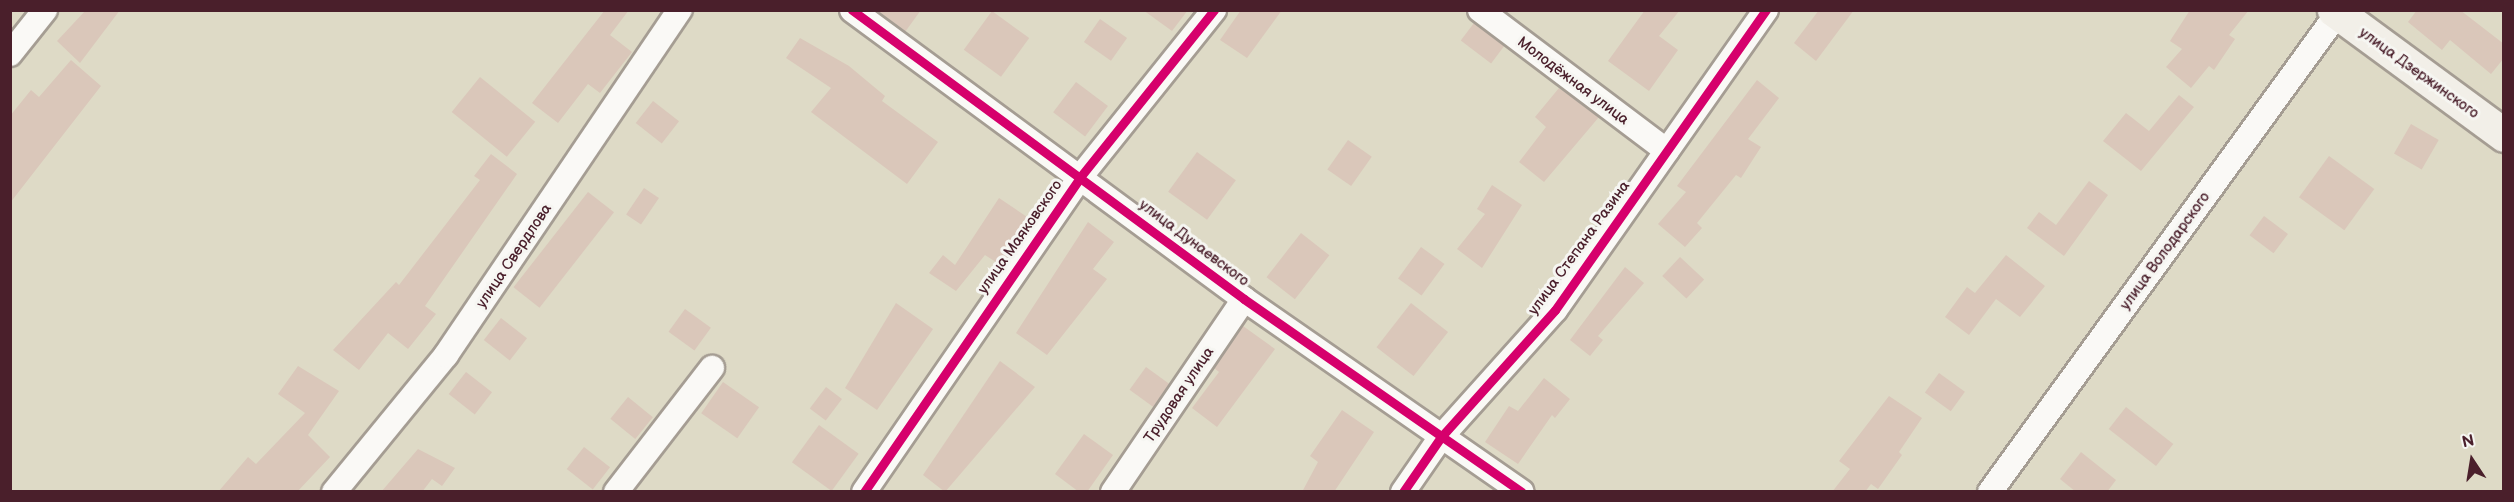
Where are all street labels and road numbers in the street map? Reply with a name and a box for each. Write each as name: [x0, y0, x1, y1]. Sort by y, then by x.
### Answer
street label: улица Дзержинского: [2356, 24, 2482, 122]
street label: Молодёжная улица: [1514, 33, 1632, 129]
street label: улица Маяковского: [974, 177, 1066, 297]
street label: улица Степана Разина: [1524, 177, 1634, 319]
street label: улица Володарского: [2116, 189, 2214, 313]
street label: улица Дунаевского: [1136, 196, 1252, 290]
street label: улица Свердлова: [472, 200, 556, 312]
street label: Трудовая улица: [1140, 344, 1218, 446]

